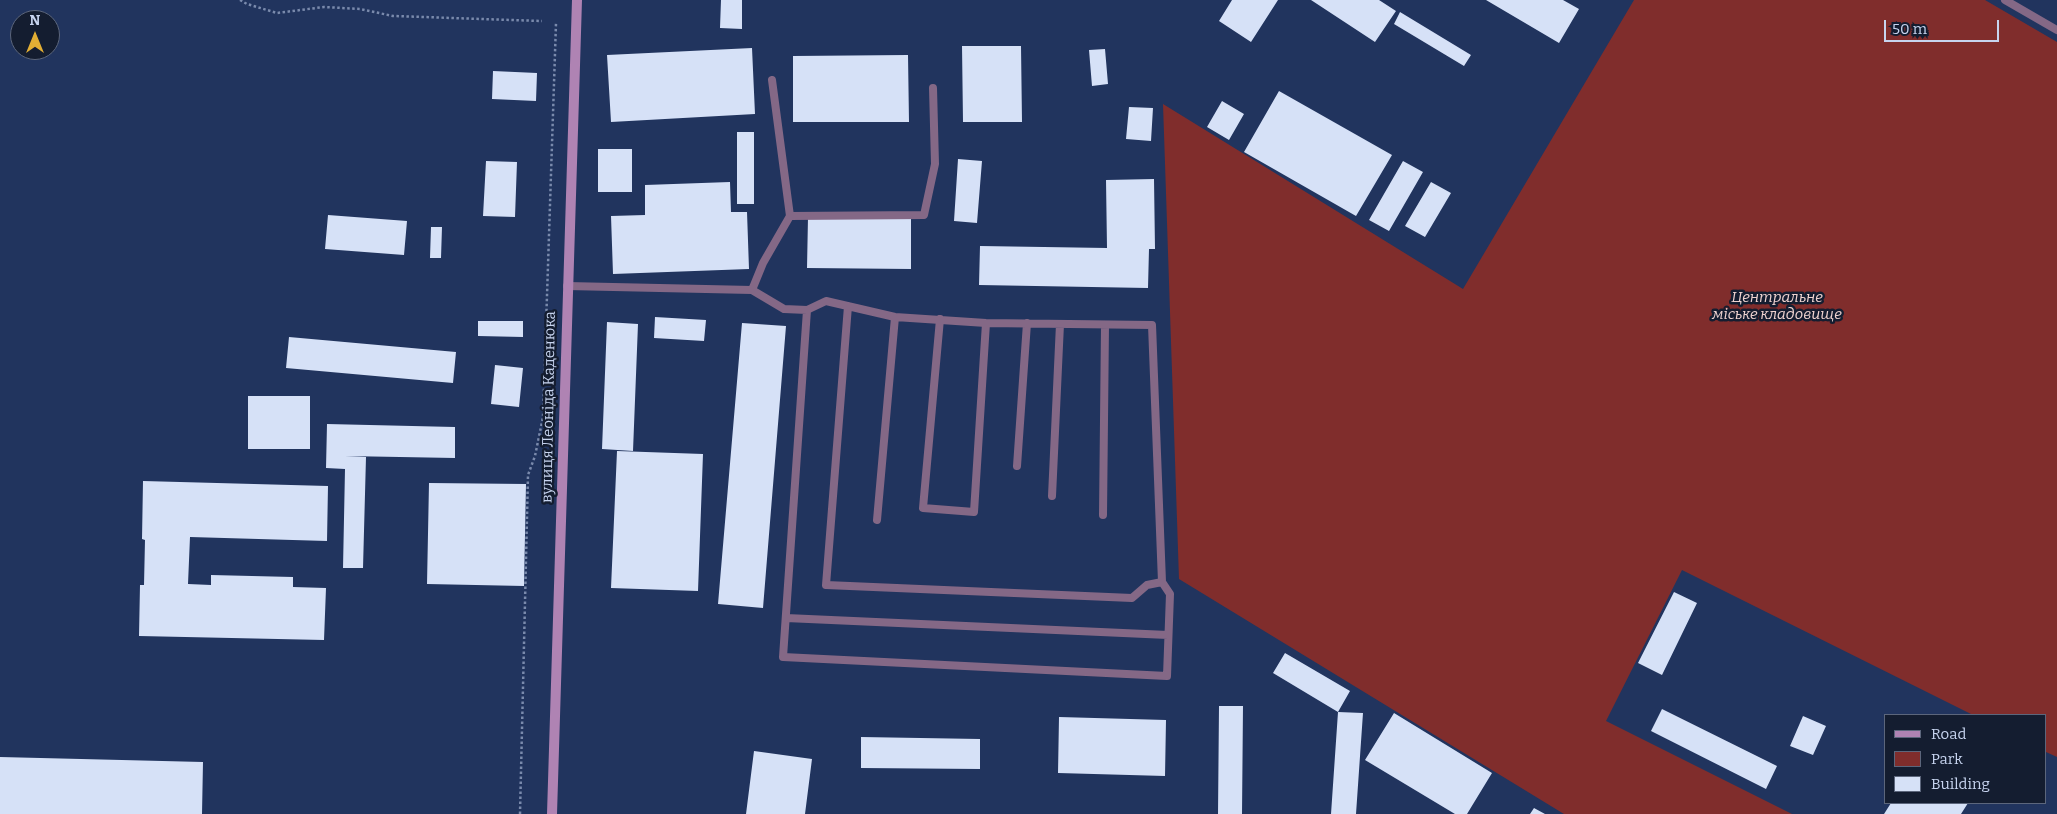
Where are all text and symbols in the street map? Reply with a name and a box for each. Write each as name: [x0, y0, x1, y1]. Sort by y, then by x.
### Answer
north arrow: [10, 10, 60, 60]
scale bar: [1887, 10, 2002, 42]
text: N: [30, 12, 40, 29]
text: 50 m: [1892, 20, 1927, 38]
park label: Центральне міське кладовище: [1712, 289, 1842, 324]
street label: вулиця Леоніда Каденюка: [538, 311, 560, 503]
legend: [1884, 714, 2047, 804]
text: Road: [1931, 725, 1966, 743]
text: Park: [1931, 750, 1963, 768]
text: Building: [1931, 775, 1990, 793]

